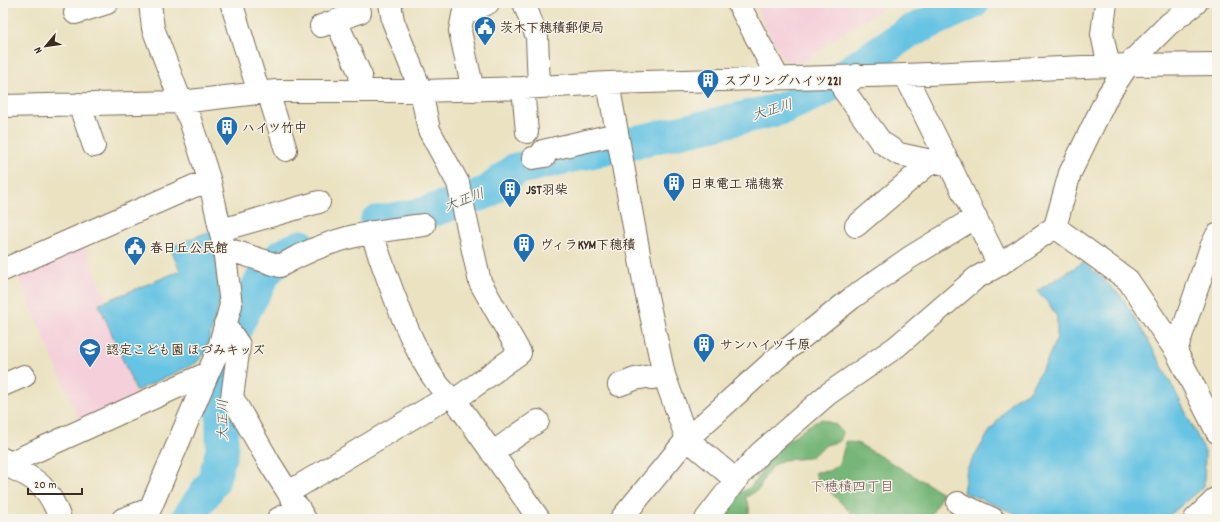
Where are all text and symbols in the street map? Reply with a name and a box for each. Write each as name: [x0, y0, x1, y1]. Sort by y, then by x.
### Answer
public building icon: 茨木下穂積郵便局: [472, 14, 498, 47]
place label: 茨木下穂積郵便局: [500, 20, 604, 39]
north arrow: [26, 26, 66, 66]
text: N: [30, 43, 47, 56]
building icon: スプリングハイツ221: [695, 67, 721, 100]
place label: スプリングハイツ221: [724, 73, 842, 92]
water label: 大正川: [750, 95, 796, 127]
building icon: ハイツ竹中: [214, 114, 240, 147]
place label: ハイツ竹中: [242, 120, 307, 139]
building icon: 日東電工 瑞穂寮: [661, 170, 687, 203]
building icon: JST羽柴: [497, 176, 523, 209]
place label: 日東電工 瑞穂寮: [690, 176, 784, 195]
place label: JST羽柴: [526, 182, 568, 201]
water label: 大正川: [442, 184, 488, 217]
building icon: ヴィラKYM下穂積: [511, 231, 537, 264]
public building icon: 春日丘公民館: [122, 234, 148, 267]
place label: ヴィラKYM下穂積: [540, 237, 635, 256]
place label: 春日丘公民館: [150, 240, 228, 259]
building icon: サンハイツ千原: [691, 331, 717, 364]
school or university icon: 認定こども園 ほづみキッズ: [77, 336, 103, 369]
place label: サンハイツ千原: [720, 337, 810, 356]
place label: 認定こども園 ほづみキッズ: [106, 342, 265, 361]
water label: 大正川: [214, 399, 234, 441]
scale bar: [28, 470, 82, 496]
text: 20 m: [34, 477, 57, 494]
district label: 下穂積四丁目: [810, 478, 894, 498]

